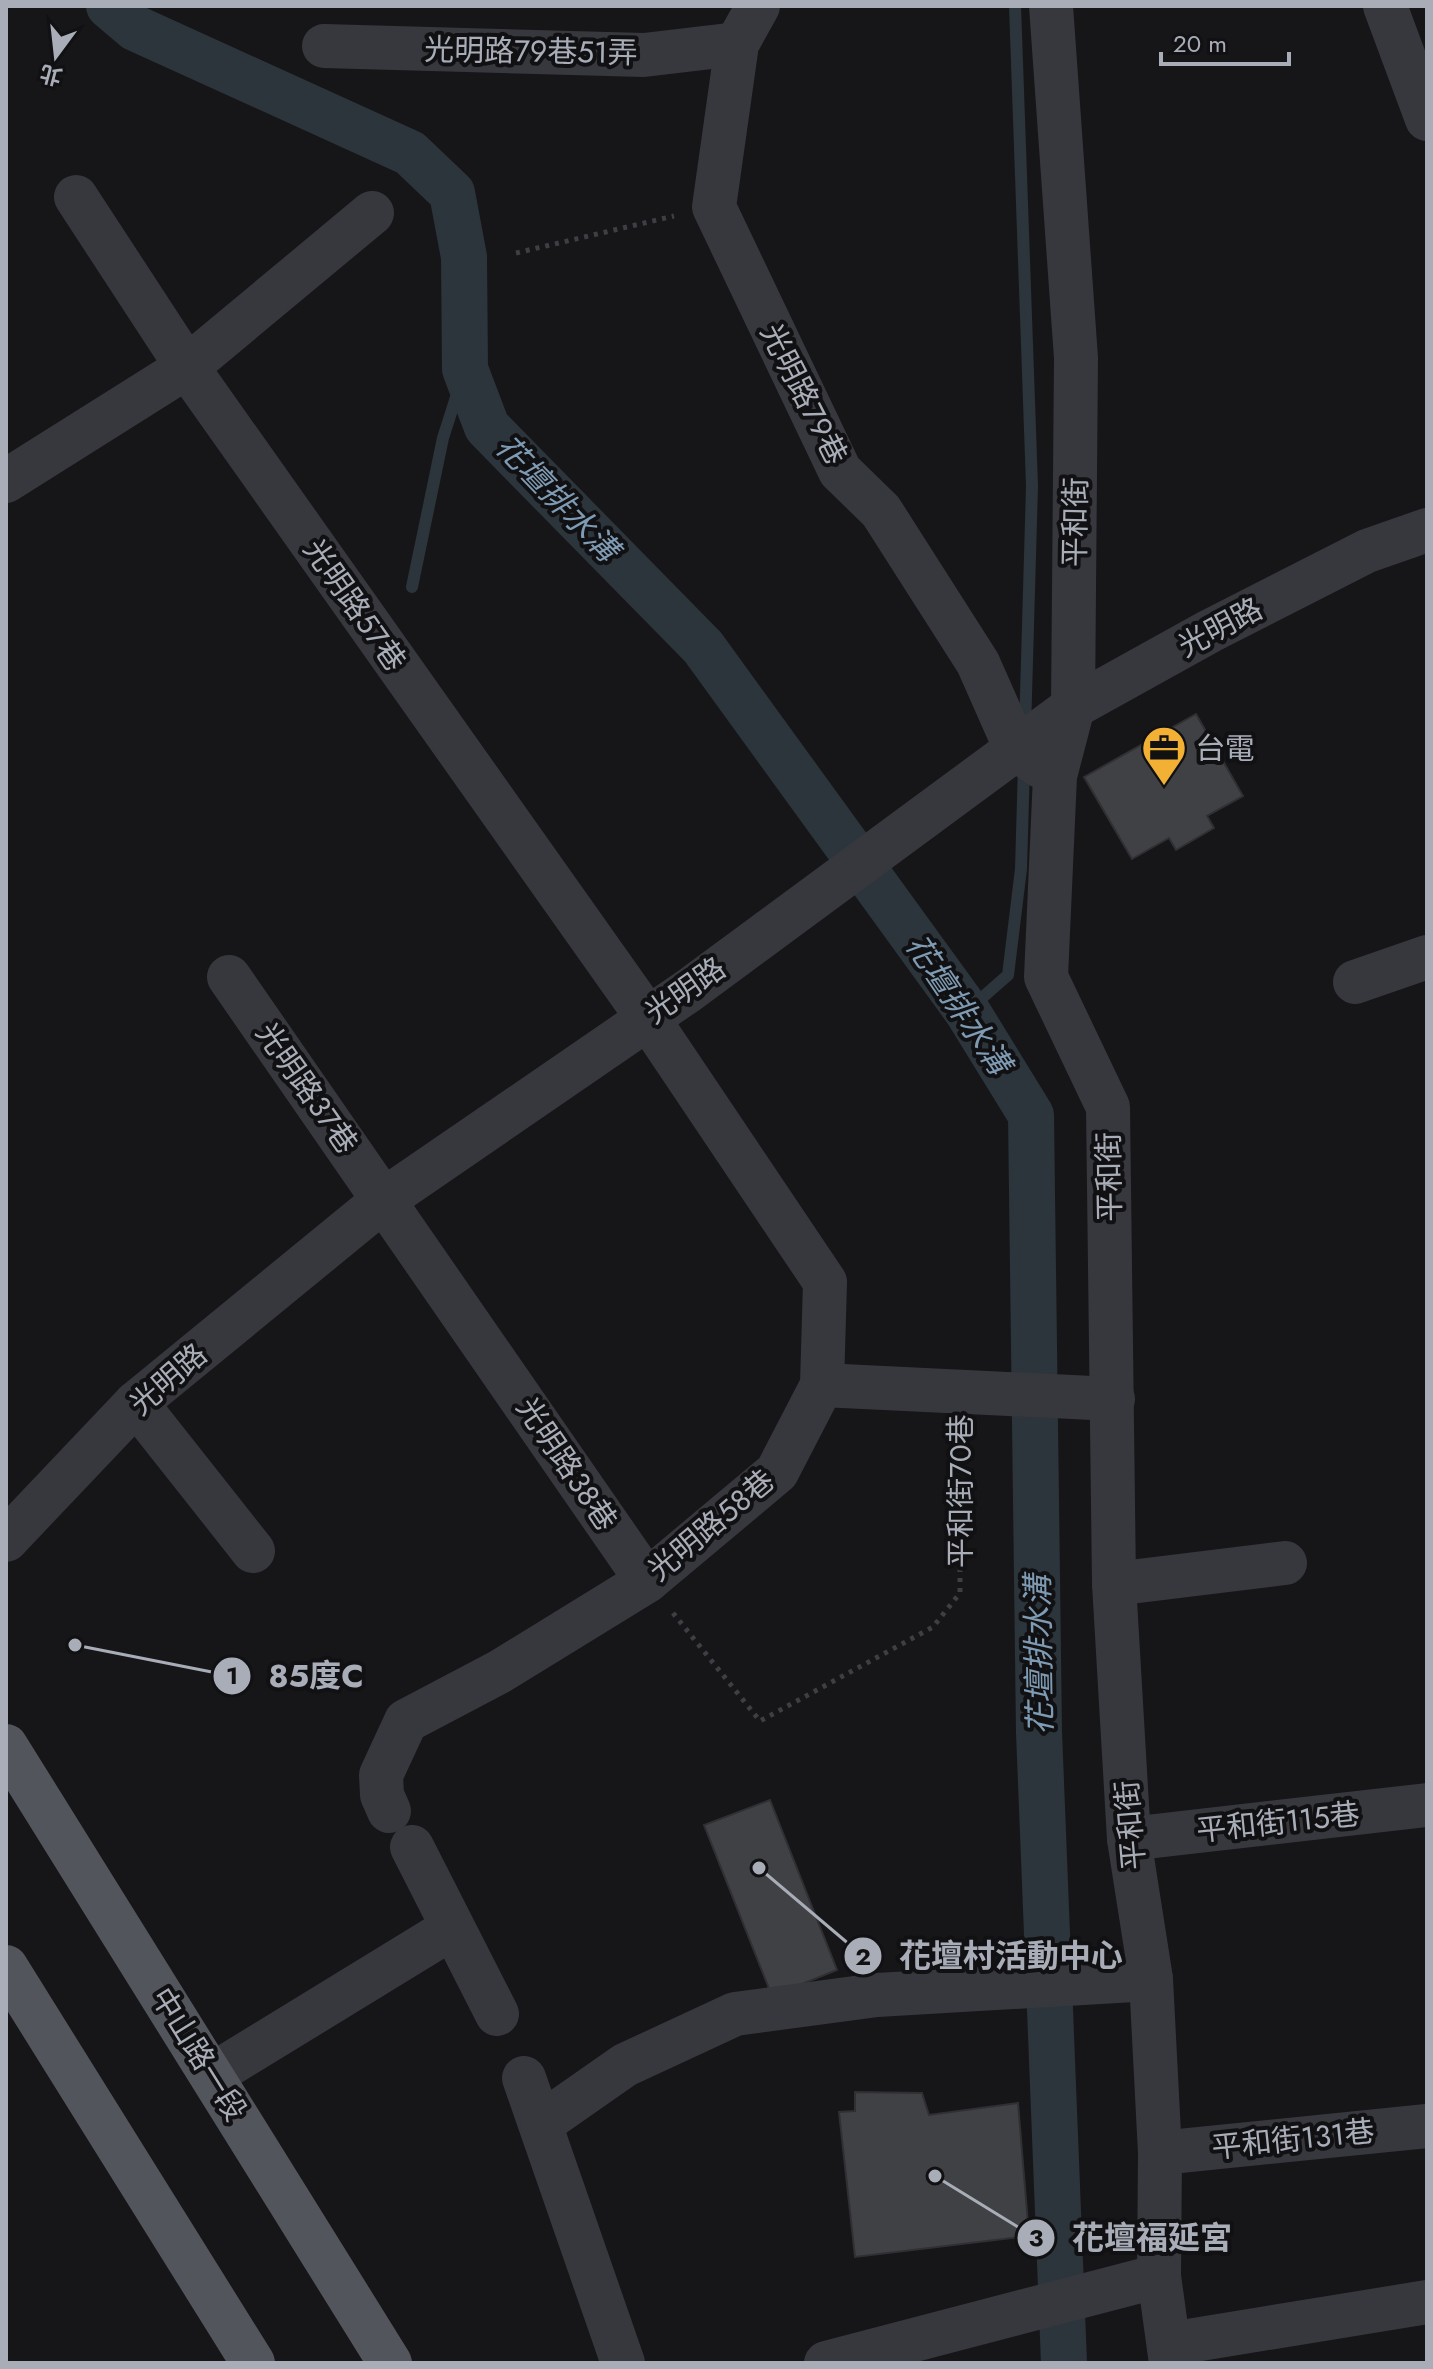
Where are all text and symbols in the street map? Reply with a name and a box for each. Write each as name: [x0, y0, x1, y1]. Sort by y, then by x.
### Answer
north arrow: [16, 16, 96, 96]
scale bar: [1161, 16, 1289, 66]
text: 20 m: [1173, 26, 1227, 61]
street label: 光明路79巷51弄: [424, 28, 638, 74]
text: 北: [36, 57, 66, 94]
street label: 光明路79巷: [750, 316, 858, 472]
water label: 花壇排水溝: [485, 424, 632, 574]
street label: 平和街: [1053, 477, 1097, 567]
street label: 光明路57巷: [294, 530, 416, 680]
street label: 光明路: [1170, 587, 1270, 667]
office icon: 台電: [1140, 724, 1188, 787]
place label: 台電: [1195, 727, 1255, 770]
water label: 花壇排水溝: [894, 925, 1024, 1086]
street label: 光明路: [636, 947, 734, 1033]
street label: 光明路37巷: [246, 1014, 368, 1162]
street label: 平和街: [1087, 1132, 1131, 1222]
street label: 光明路: [120, 1333, 216, 1425]
street label: 光明路38巷: [506, 1389, 628, 1539]
street label: 平和街70巷: [939, 1414, 982, 1568]
street label: 光明路58巷: [638, 1459, 784, 1591]
water label: 花壇排水溝: [1015, 1571, 1063, 1735]
callout: 85度C: [212, 1648, 380, 1704]
text: 85度C: [268, 1653, 364, 1699]
text: 1: [226, 1658, 238, 1693]
street label: 平和街: [1105, 1778, 1155, 1872]
street label: 平和街115巷: [1194, 1792, 1362, 1852]
callout: 花壇村活動中心: [843, 1928, 1139, 1984]
text: 花壇村活動中心: [899, 1933, 1123, 1979]
text: 2: [855, 1939, 871, 1974]
street label: 中山路一段: [141, 1979, 257, 2129]
street label: 平和街131巷: [1210, 2109, 1376, 2169]
callout: 花壇福延宮: [1016, 2210, 1248, 2266]
text: 花壇福延宮: [1072, 2215, 1232, 2261]
text: 3: [1029, 2220, 1044, 2255]

